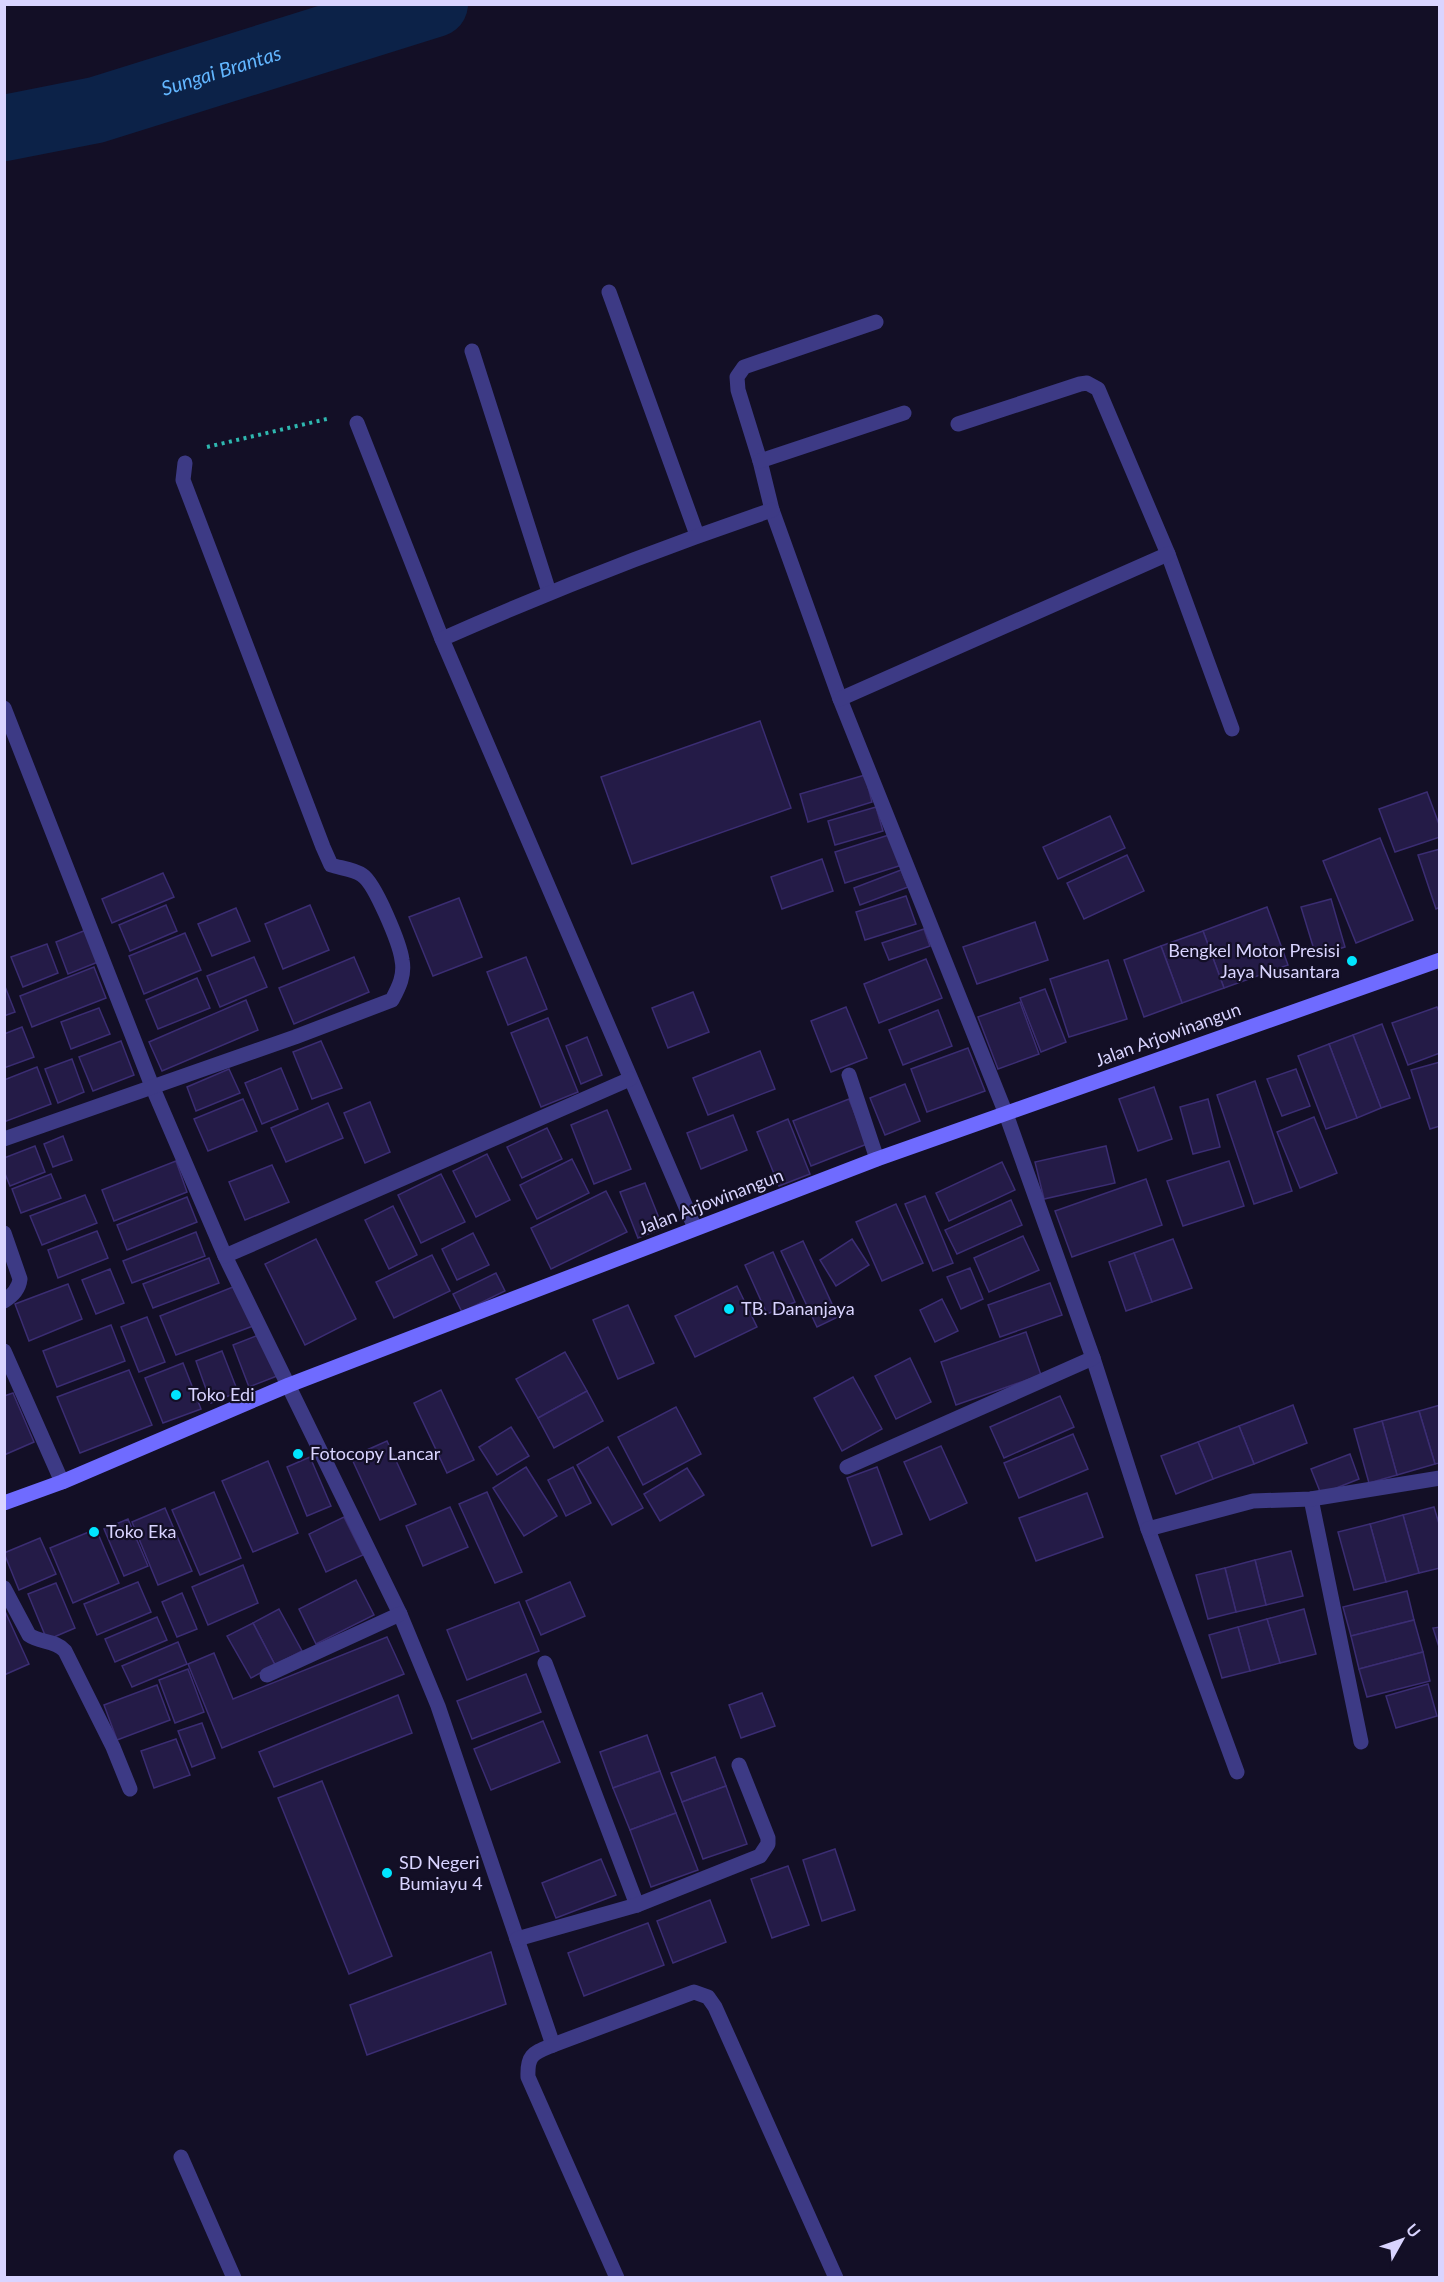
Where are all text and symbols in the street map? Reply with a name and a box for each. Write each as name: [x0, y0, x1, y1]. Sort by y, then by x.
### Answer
water label: Sungai Brantas: [158, 40, 284, 100]
place label: Bengkel Motor Presisi Jaya Nusantara: [1168, 939, 1340, 982]
marker: Bengkel Motor Presisi Jaya Nusantara: [1345, 954, 1359, 968]
street label: Jalan Arjowinangun: [1092, 997, 1244, 1071]
street label: Jalan Arjowinangun: [635, 1163, 786, 1239]
place label: TB. Dananjaya: [741, 1297, 855, 1319]
marker: TB. Dananjaya: [722, 1302, 736, 1316]
place label: Toko Edi: [188, 1383, 255, 1405]
marker: Toko Edi: [169, 1388, 183, 1402]
place label: Fotocopy Lancar: [310, 1442, 441, 1464]
marker: Fotocopy Lancar: [291, 1447, 305, 1461]
place label: Toko Eka: [106, 1520, 177, 1542]
marker: Toko Eka: [87, 1525, 101, 1539]
place label: SD Negeri Bumiayu 4: [399, 1851, 483, 1894]
marker: SD Negeri Bumiayu 4: [380, 1866, 394, 1880]
north arrow: [1372, 2210, 1432, 2270]
text: U: [1403, 2219, 1425, 2241]

